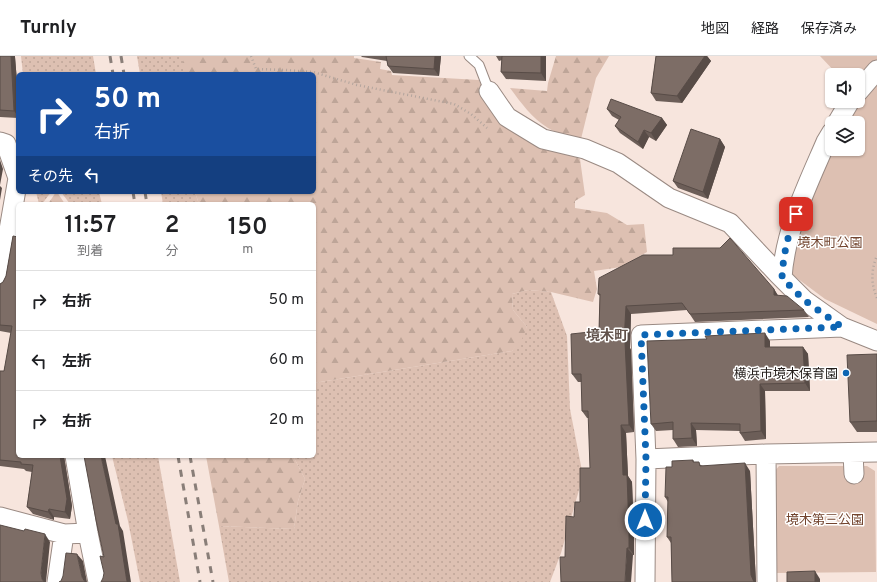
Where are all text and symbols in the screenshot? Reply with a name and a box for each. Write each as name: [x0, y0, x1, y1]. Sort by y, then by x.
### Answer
text: Turnly: [20, 16, 77, 40]
text: 地図: [701, 21, 729, 38]
text: 経路: [751, 21, 779, 38]
text: 保存済み: [801, 21, 857, 38]
map controls: [825, 68, 865, 156]
button: sound: [825, 68, 865, 108]
text: 50 m: [94, 82, 161, 118]
icon: right: [28, 88, 80, 140]
button: layers: [825, 116, 865, 156]
text: 右折: [94, 122, 130, 145]
icon: left: [81, 164, 103, 186]
text: その先: [28, 168, 73, 187]
pin: [779, 197, 813, 231]
icon: arrive: [785, 203, 807, 225]
text: 11:57: [64, 211, 116, 241]
text: 2: [165, 211, 179, 241]
text: 150: [228, 213, 268, 243]
park label: 境木町公園: [797, 236, 863, 252]
text: m: [242, 242, 253, 258]
text: 到着: [77, 244, 103, 260]
text: 分: [166, 244, 179, 260]
icon: right: [28, 290, 50, 312]
text: 50 m: [269, 291, 304, 310]
text: 右折: [62, 293, 92, 312]
district label: 境木町: [586, 328, 628, 345]
icon: left: [28, 350, 50, 372]
text: 60 m: [269, 351, 304, 370]
text: 左折: [62, 353, 92, 372]
place label: 横浜市境木保育園: [734, 367, 838, 383]
marker: 横浜市境木保育園: [841, 368, 851, 378]
icon: right: [28, 410, 50, 432]
text: 20 m: [269, 411, 304, 430]
text: 右折: [62, 413, 92, 432]
position arrow: [624, 499, 666, 541]
park label: 境木第三公園: [786, 513, 864, 529]

